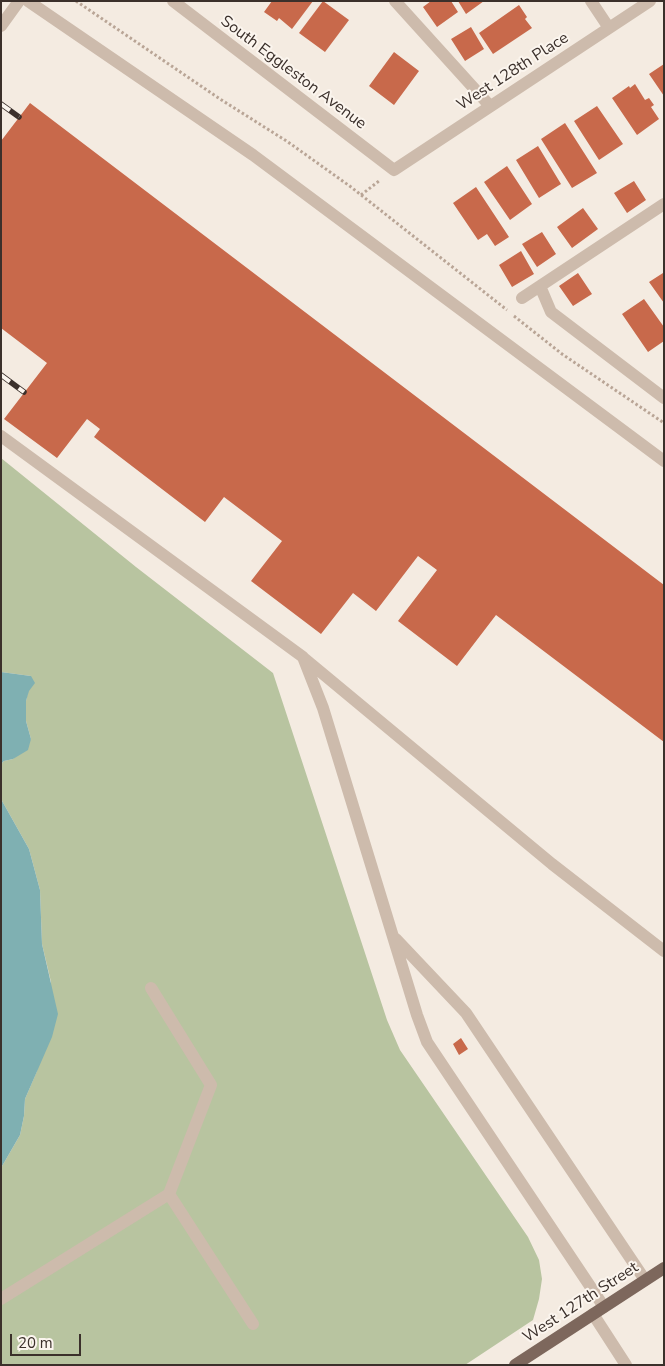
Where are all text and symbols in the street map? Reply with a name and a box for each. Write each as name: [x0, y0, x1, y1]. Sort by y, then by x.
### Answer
street label: South Eggleston Avenue: [216, 12, 370, 134]
street label: West 128th Place: [454, 29, 572, 115]
street label: West 127th Street: [520, 1259, 642, 1347]
scale bar: [12, 1324, 84, 1356]
text: 20 m: [18, 1333, 53, 1353]

